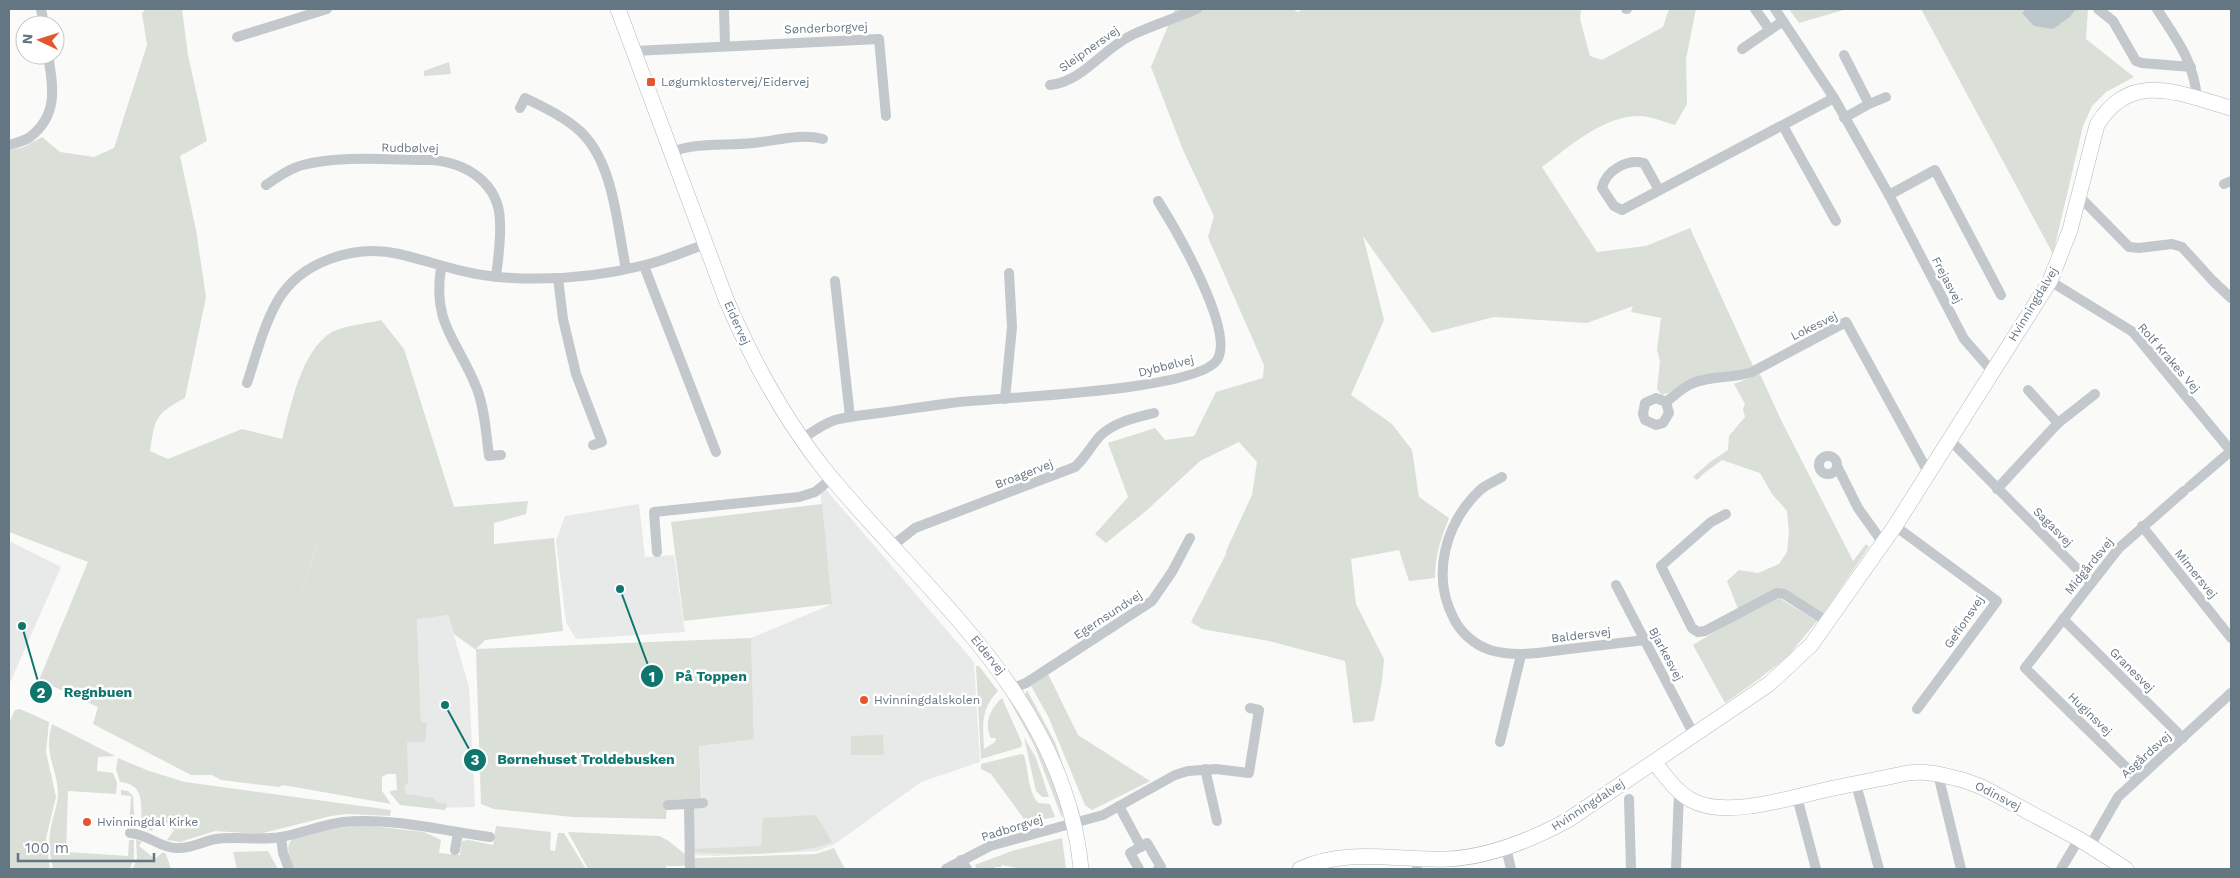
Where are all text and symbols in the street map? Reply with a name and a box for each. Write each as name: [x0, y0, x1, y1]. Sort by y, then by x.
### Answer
north arrow: [15, 15, 65, 65]
street label: Sønderborgvej: [784, 20, 868, 36]
street label: Sleipnersvej: [1056, 23, 1122, 75]
text: N: [19, 33, 35, 45]
place label: Løgumklostervej/Eidervej: [661, 75, 809, 89]
marker: Løgumklostervej/Eidervej: [645, 76, 657, 88]
street label: Rudbølvej: [381, 141, 439, 155]
street label: Frejasvej: [1929, 254, 1965, 306]
street label: Hvinningdalvej: [2005, 264, 2061, 344]
street label: Eidervej: [721, 299, 753, 347]
street label: Lokesvej: [1788, 309, 1840, 343]
street label: Rolf Krakes Vej: [2135, 320, 2203, 396]
street label: Dybbølvej: [1137, 352, 1195, 380]
street label: Broagervej: [993, 457, 1055, 491]
street label: Sagasvej: [2030, 504, 2076, 550]
street label: Midgårdsvej: [2062, 535, 2116, 597]
street label: Mimersvej: [2172, 547, 2220, 601]
street label: Egernsundvej: [1071, 588, 1145, 642]
street label: Gefionsvej: [1941, 593, 1987, 651]
street label: Baldersvej: [1550, 624, 1612, 646]
street label: Bjarkesvej: [1646, 625, 1686, 683]
street label: Eidervej: [968, 633, 1008, 677]
street label: Granesvej: [2107, 645, 2157, 695]
callout: På Toppen: [640, 662, 757, 691]
text: 1: [649, 668, 655, 686]
text: På Toppen: [675, 668, 747, 684]
callout: Regnbuen: [29, 678, 142, 707]
text: 2: [37, 684, 46, 702]
text: Regnbuen: [64, 684, 132, 700]
street label: Huginsvej: [2065, 690, 2115, 738]
place label: Hvinningdalskolen: [874, 693, 980, 707]
marker: Hvinningdalskolen: [858, 694, 870, 706]
street label: Asgårdsvej: [2118, 729, 2174, 781]
callout: Børnehuset Troldebusken: [462, 745, 685, 774]
text: 3: [471, 751, 480, 769]
text: Børnehuset Troldebusken: [497, 751, 675, 767]
street label: Hvinningdalvej: [1549, 776, 1627, 834]
street label: Odinsvej: [1973, 778, 2023, 814]
street label: Padborgvej: [979, 812, 1045, 844]
place label: Hvinningdal Kirke: [97, 815, 198, 829]
marker: Hvinningdal Kirke: [81, 816, 93, 828]
scale bar: [18, 830, 154, 862]
text: 100 m: [25, 839, 69, 857]

